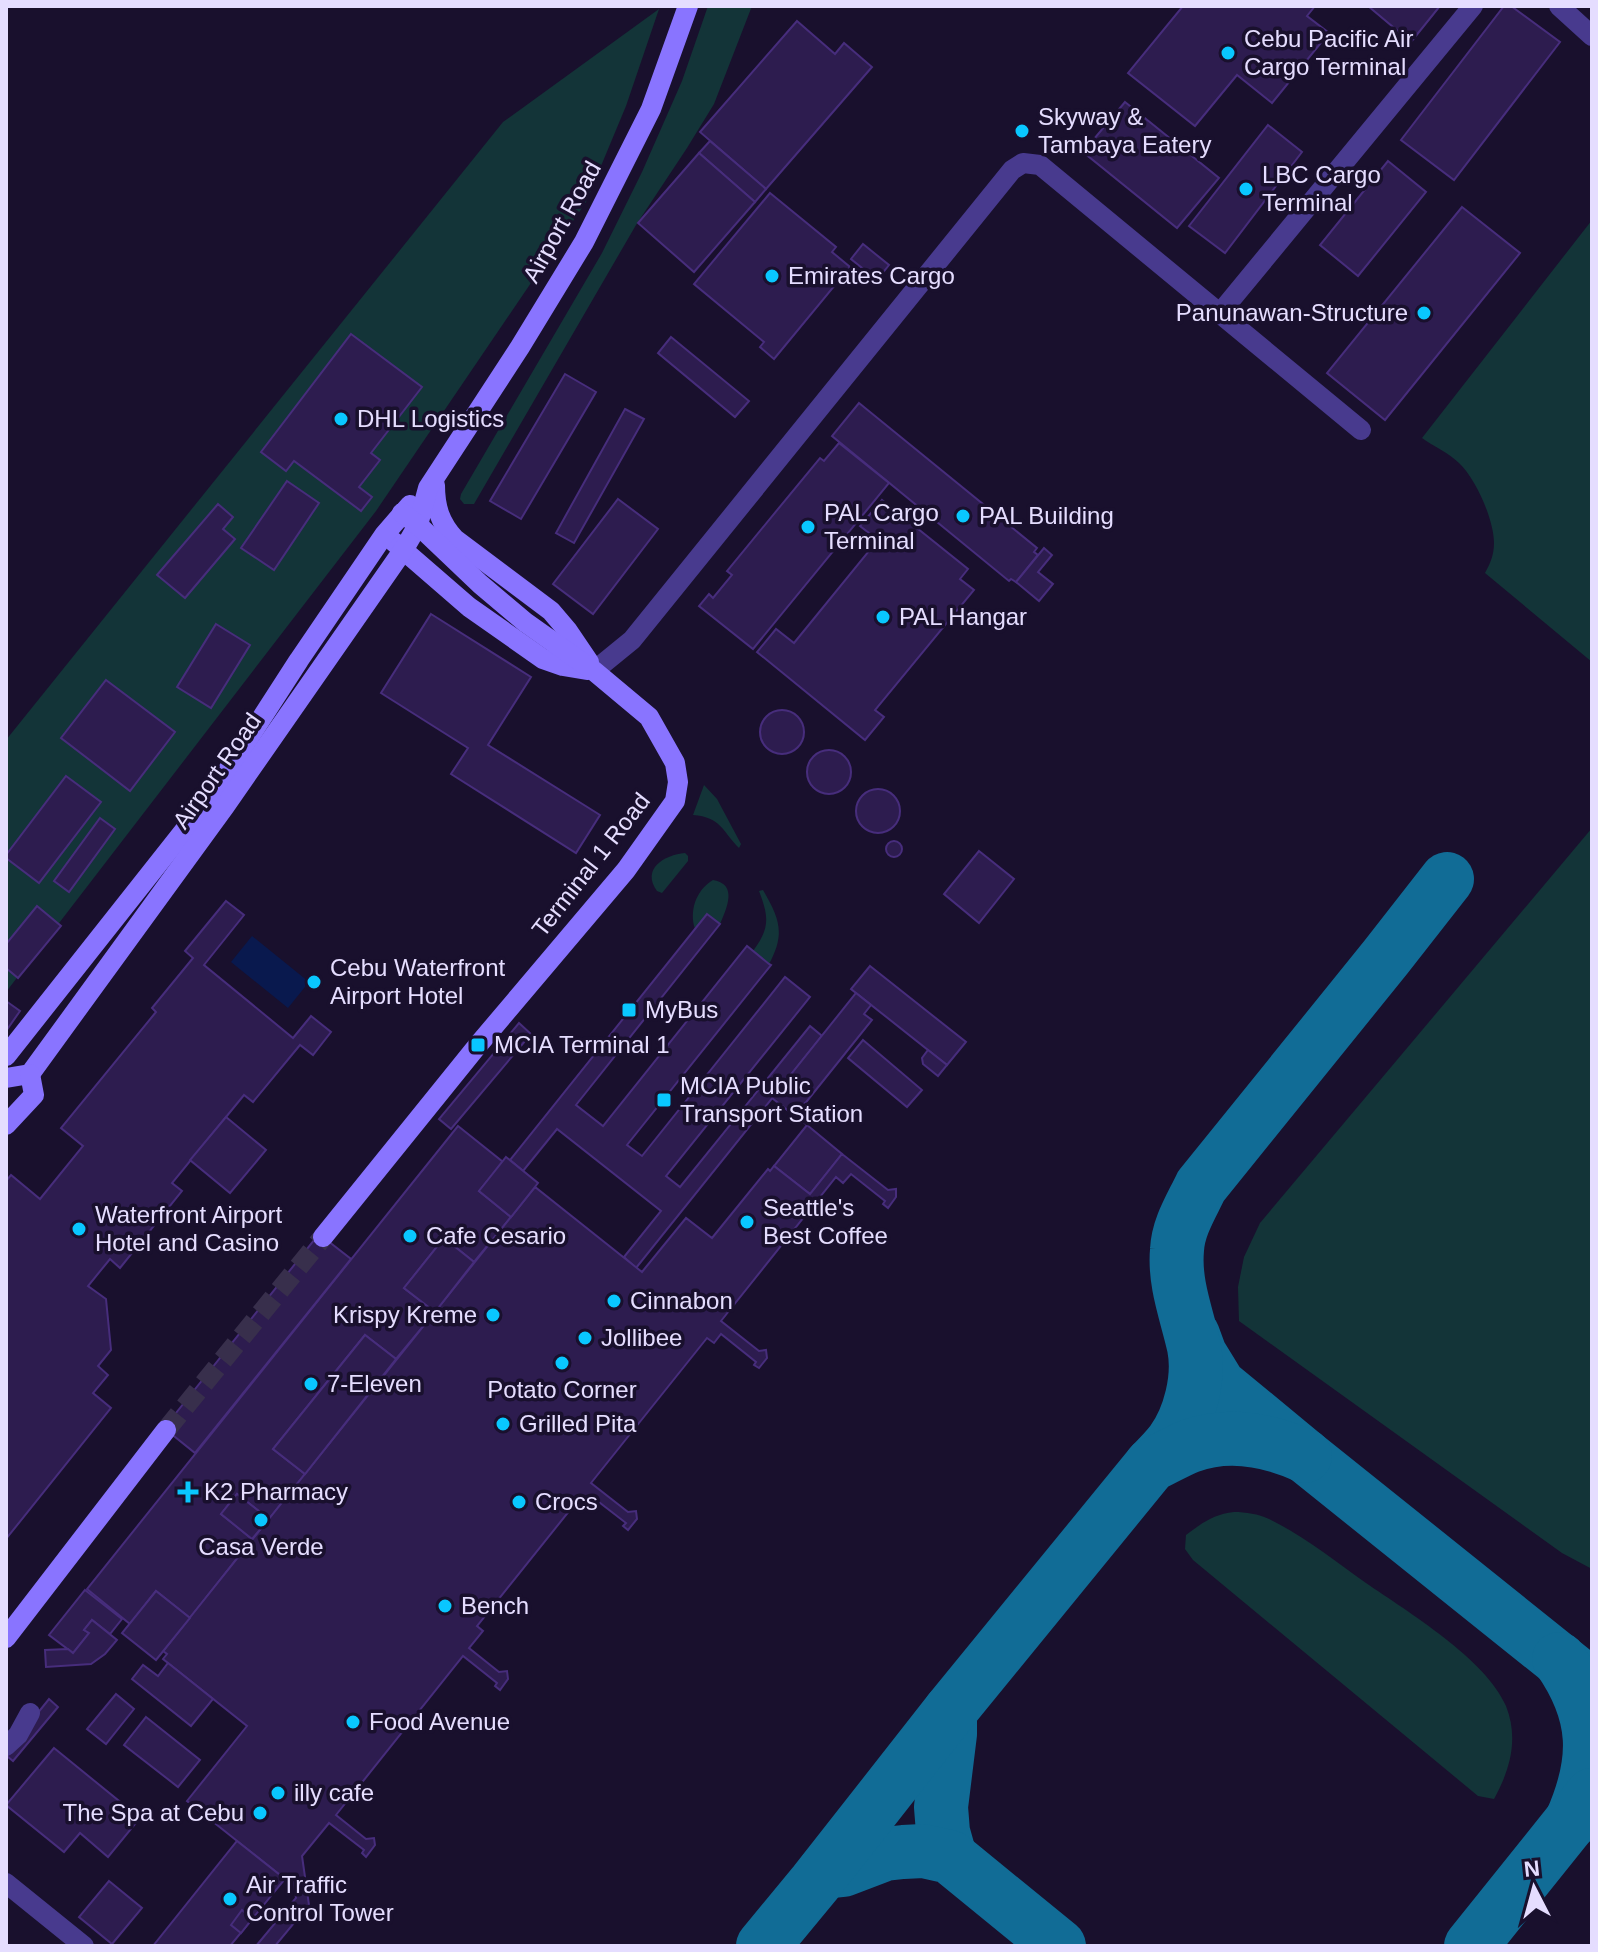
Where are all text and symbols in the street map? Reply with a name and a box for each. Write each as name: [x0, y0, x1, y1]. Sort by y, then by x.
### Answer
place label: Cebu Pacific Air Cargo Terminal: [1244, 25, 1413, 80]
marker: Cebu Pacific Air Cargo Terminal: [1219, 44, 1237, 62]
place label: Skyway & Tambaya Eatery: [1038, 103, 1211, 158]
marker: Skyway & Tambaya Eatery: [1013, 122, 1031, 140]
street label: Airport Road: [517, 156, 606, 287]
place label: LBC Cargo Terminal: [1262, 161, 1381, 216]
marker: LBC Cargo Terminal: [1237, 180, 1255, 198]
place label: Emirates Cargo: [788, 262, 955, 289]
marker: Emirates Cargo: [763, 267, 781, 285]
place label: Panunawan-Structure: [1176, 299, 1408, 326]
marker: Panunawan-Structure: [1415, 304, 1433, 322]
place label: DHL Logistics: [357, 405, 504, 432]
marker: DHL Logistics: [332, 410, 350, 428]
place label: PAL Cargo Terminal: [824, 499, 939, 554]
place label: PAL Building: [979, 502, 1114, 529]
marker: PAL Building: [954, 507, 972, 525]
marker: PAL Cargo Terminal: [799, 518, 817, 536]
place label: PAL Hangar: [899, 603, 1027, 630]
marker: PAL Hangar: [874, 608, 892, 626]
street label: Airport Road: [167, 708, 266, 834]
street label: Terminal 1 Road: [526, 788, 655, 942]
place label: Cebu Waterfront Airport Hotel: [330, 954, 506, 1009]
marker: Cebu Waterfront Airport Hotel: [305, 973, 323, 991]
place label: MyBus: [645, 996, 718, 1023]
marker: MyBus: [620, 1001, 638, 1019]
place label: MCIA Terminal 1: [494, 1031, 670, 1058]
marker: MCIA Terminal 1: [469, 1036, 487, 1054]
place label: MCIA Public Transport Station: [680, 1072, 863, 1127]
marker: MCIA Public Transport Station: [655, 1091, 673, 1109]
place label: Seattle's Best Coffee: [763, 1194, 888, 1249]
place label: Waterfront Airport Hotel and Casino: [95, 1201, 283, 1256]
marker: Seattle's Best Coffee: [738, 1213, 756, 1231]
marker: Waterfront Airport Hotel and Casino: [70, 1220, 88, 1238]
place label: Cafe Cesario: [426, 1222, 566, 1249]
marker: Cafe Cesario: [401, 1227, 419, 1245]
place label: Cinnabon: [630, 1287, 733, 1314]
marker: Cinnabon: [605, 1292, 623, 1310]
place label: Krispy Kreme: [333, 1301, 477, 1328]
marker: Krispy Kreme: [484, 1306, 502, 1324]
place label: Jollibee: [601, 1324, 682, 1351]
marker: Jollibee: [576, 1329, 594, 1347]
marker: Potato Corner: [553, 1354, 571, 1372]
place label: 7-Eleven: [327, 1370, 422, 1397]
marker: 7-Eleven: [302, 1375, 320, 1393]
place label: Potato Corner: [487, 1376, 637, 1403]
place label: Grilled Pita: [519, 1410, 637, 1437]
marker: Grilled Pita: [494, 1415, 512, 1433]
place label: K2 Pharmacy: [204, 1478, 348, 1505]
marker: K2 Pharmacy: [179, 1483, 197, 1501]
place label: Crocs: [535, 1488, 598, 1515]
marker: Crocs: [510, 1493, 528, 1511]
marker: Casa Verde: [252, 1511, 270, 1529]
place label: Casa Verde: [198, 1533, 324, 1560]
place label: Bench: [461, 1592, 529, 1619]
marker: Bench: [436, 1597, 454, 1615]
place label: Food Avenue: [369, 1708, 510, 1735]
marker: Food Avenue: [344, 1713, 362, 1731]
place label: illy cafe: [294, 1779, 374, 1806]
marker: illy cafe: [269, 1784, 287, 1802]
place label: The Spa at Cebu: [63, 1799, 244, 1826]
marker: The Spa at Cebu: [251, 1804, 269, 1822]
north arrow: [1494, 1848, 1574, 1928]
text: N: [1523, 1855, 1541, 1882]
place label: Air Traffic Control Tower: [246, 1871, 394, 1926]
marker: Air Traffic Control Tower: [221, 1890, 239, 1908]

